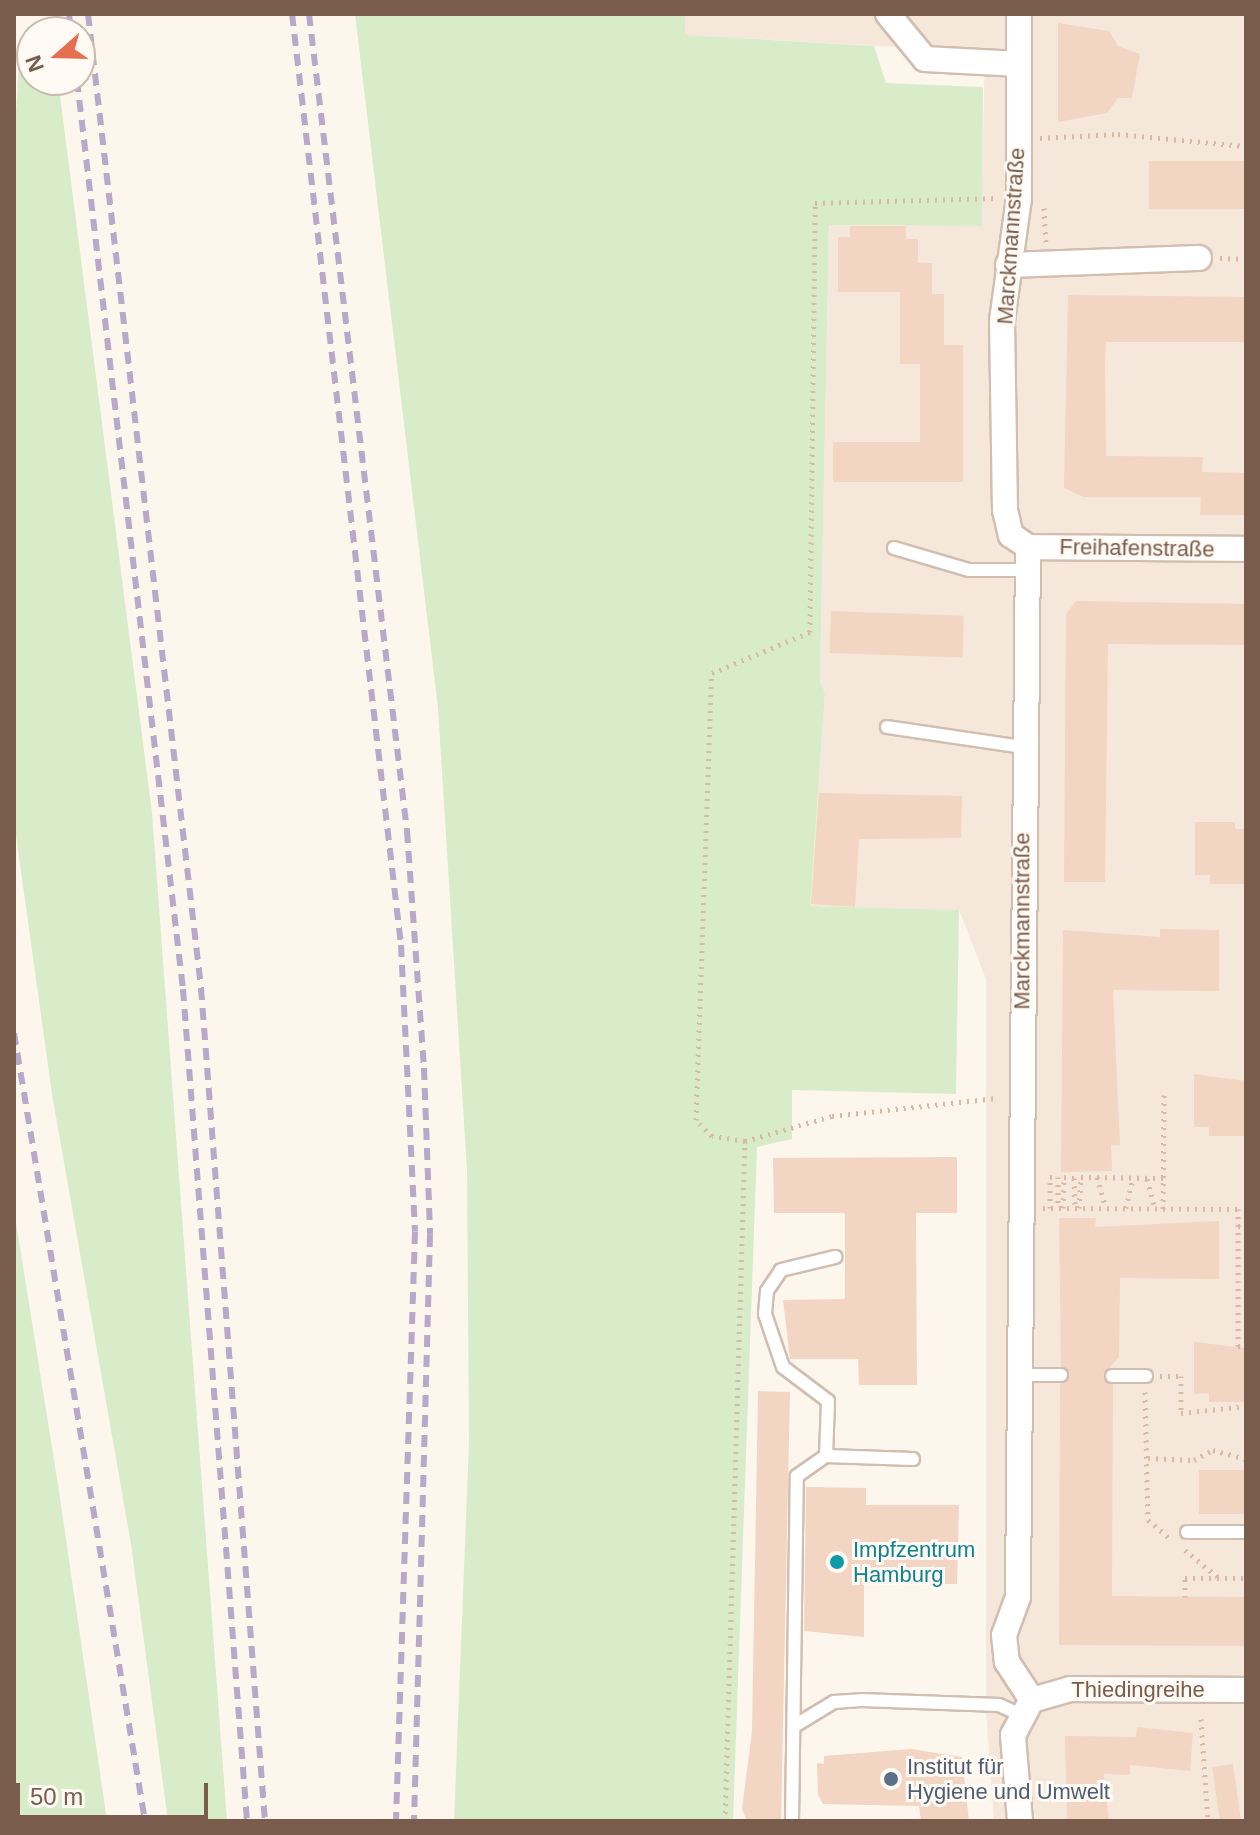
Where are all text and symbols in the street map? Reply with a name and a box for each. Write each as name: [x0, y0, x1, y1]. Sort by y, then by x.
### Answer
north arrow: [16, 16, 96, 96]
text: N: [20, 52, 49, 75]
street label: Marckmannstraße: [992, 147, 1030, 325]
street label: Freihafenstraße: [1059, 533, 1215, 563]
street label: Marckmannstraße: [1009, 832, 1035, 1010]
place label: Impfzentrum Hamburg: [853, 1536, 975, 1588]
marker: Impfzentrum Hamburg: [828, 1553, 846, 1571]
street label: Thiedingreihe: [1071, 1677, 1205, 1703]
place label: Institut für Hygiene und Umwelt: [907, 1753, 1110, 1804]
scale bar: [20, 1767, 212, 1817]
marker: Institut für Hygiene und Umwelt: [882, 1770, 900, 1788]
text: 50 m: [30, 1783, 83, 1810]

